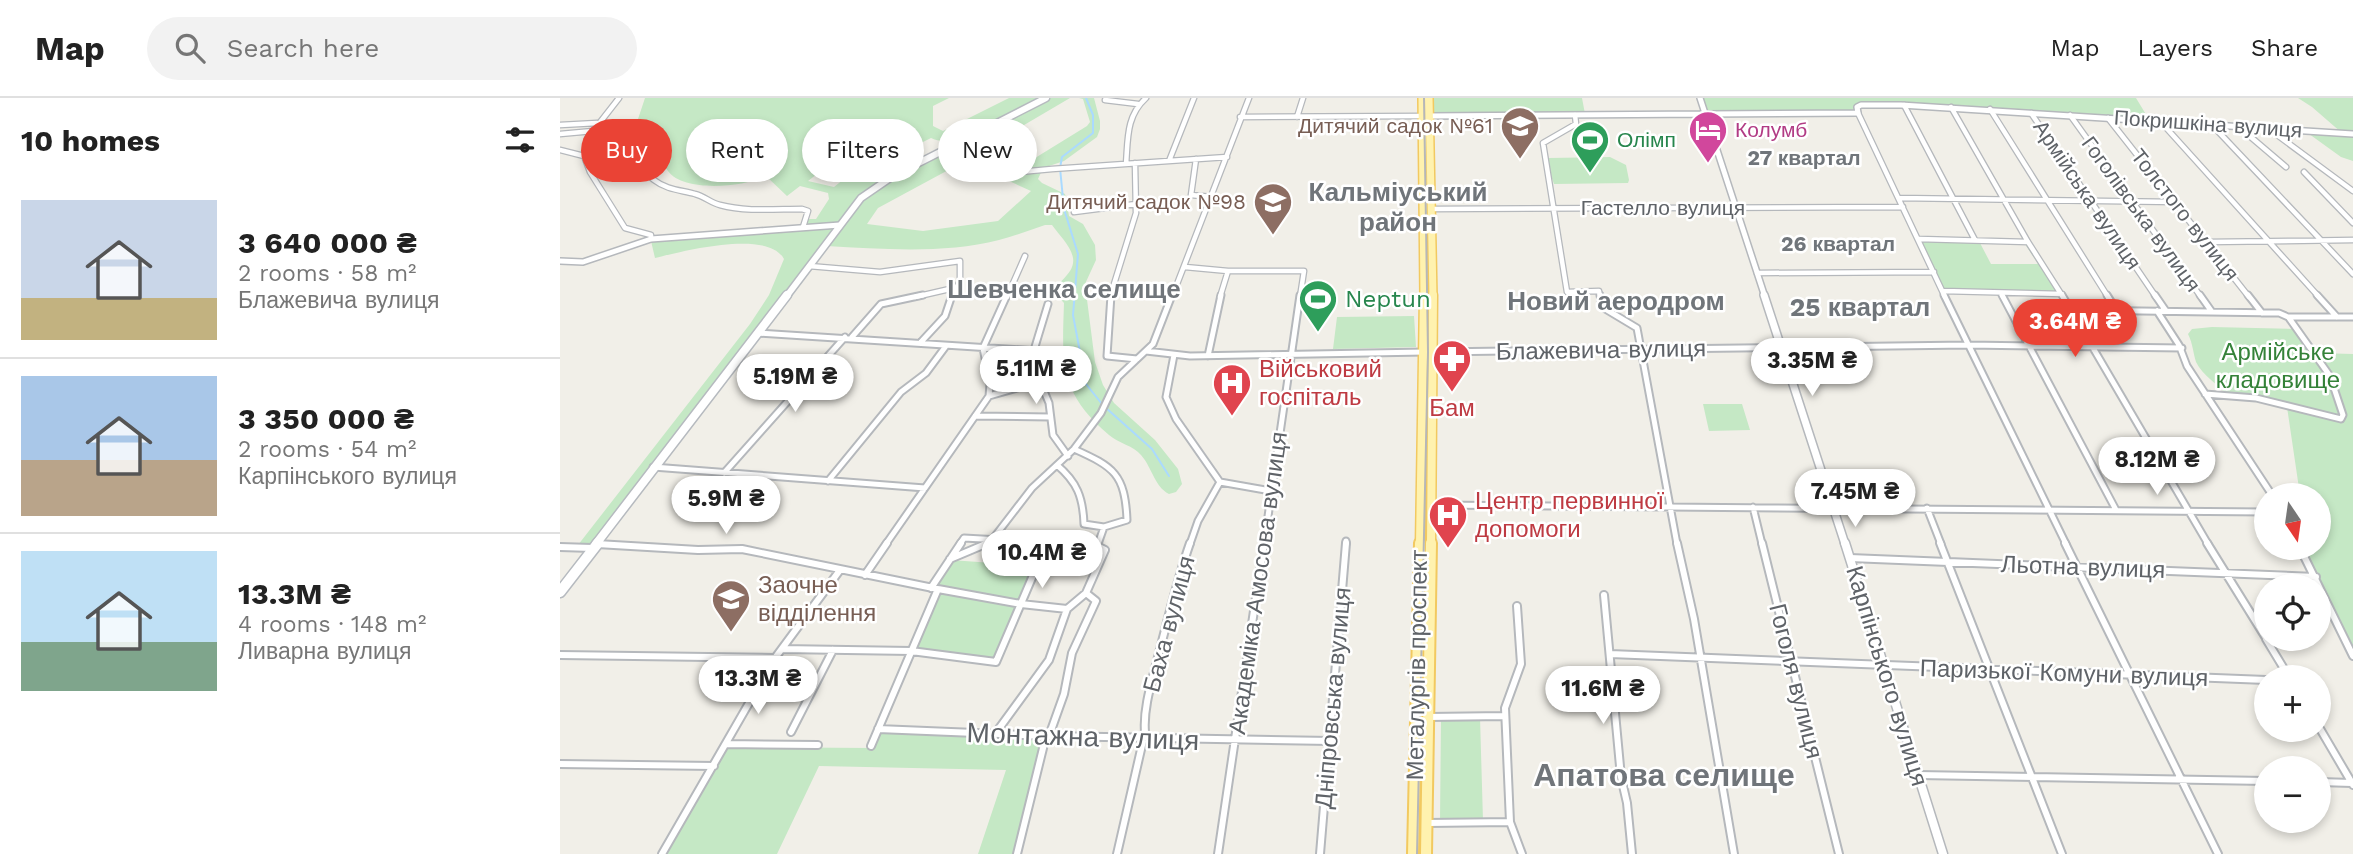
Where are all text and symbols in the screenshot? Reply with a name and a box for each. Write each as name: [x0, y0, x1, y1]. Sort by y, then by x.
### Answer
search box: [147, 17, 637, 80]
text: Map: [35, 29, 105, 68]
icon: search: [171, 29, 209, 67]
text: Search here: [227, 33, 379, 63]
text: Map: [2051, 34, 2099, 62]
text: Layers: [2137, 34, 2213, 62]
text: Share: [2251, 34, 2318, 62]
street label: Покришкіна вулиця: [2113, 104, 2303, 143]
school or university icon: Дитячий садок №61: [1499, 105, 1541, 160]
hotel icon: Колумб: [1687, 109, 1729, 164]
place label: Дитячий садок №61: [1298, 113, 1493, 138]
street label: Армійська вулиця: [2028, 115, 2147, 274]
place label: Колумб: [1735, 117, 1807, 142]
chip: Buy: [581, 119, 672, 182]
chip: Rent: [686, 119, 788, 182]
chip: Filters: [802, 119, 924, 182]
chip: New: [938, 119, 1037, 182]
sports icon: Олімп: [1569, 119, 1611, 174]
icon: filters: [501, 121, 539, 159]
text: 10 homes: [21, 123, 160, 158]
place label: Олімп: [1617, 127, 1676, 152]
street label: Гоголівська вулиця: [2077, 131, 2206, 296]
street label: Толстого вулиця: [2126, 144, 2245, 286]
district label: 27 квартал: [1747, 145, 1861, 170]
district label: Кальміуський район: [1309, 177, 1487, 237]
school or university icon: Дитячий садок №98: [1252, 181, 1294, 236]
place label: Дитячий садок №98: [1046, 189, 1246, 214]
street label: Гастелло вулиця: [1581, 195, 1745, 220]
text: 3 640 000 ₴: [238, 225, 417, 260]
icon: home: [77, 228, 161, 312]
district label: 26 квартал: [1781, 231, 1895, 256]
text: 2 rooms · 58 m²: [238, 260, 417, 287]
district label: Шевченка селище: [947, 274, 1181, 304]
sports icon: Neptun: [1297, 278, 1339, 333]
place label: Neptun: [1345, 285, 1431, 313]
district label: Новий аеродром: [1507, 286, 1725, 316]
text: Блажевича вулиця: [238, 287, 440, 314]
district label: 25 квартал: [1790, 292, 1930, 322]
pin: 3.64M ₴: [2010, 300, 2140, 359]
text: 3.64M ₴: [2029, 308, 2121, 335]
street label: Блажевича вулиця: [1496, 334, 1706, 366]
pharmacy icon: Бам: [1431, 338, 1473, 393]
pin: 3.35M ₴: [1747, 338, 1877, 398]
park label: Армійське кладовище: [2216, 338, 2340, 394]
pin: 5.11M ₴: [971, 346, 1101, 406]
text: 3.35M ₴: [1767, 347, 1857, 374]
pin: 5.19M ₴: [730, 354, 860, 414]
text: 5.11M ₴: [996, 355, 1076, 382]
place label: Військовий госпіталь: [1259, 355, 1382, 411]
hospital icon: Військовий госпіталь: [1211, 362, 1253, 417]
text: 5.19M ₴: [753, 363, 837, 390]
place label: Бам: [1429, 394, 1475, 422]
text: 3 350 000 ₴: [238, 401, 414, 436]
icon: home: [77, 404, 161, 488]
street label: Академіка Амосова вулиця: [1223, 430, 1293, 736]
text: 2 rooms · 54 m²: [238, 436, 416, 463]
pin: 8.12M ₴: [2092, 438, 2222, 497]
text: 8.12M ₴: [2114, 446, 2200, 473]
text: Карпінського вулиця: [238, 463, 457, 490]
pin: 7.45M ₴: [1790, 470, 1920, 529]
pin: 5.9M ₴: [669, 476, 783, 536]
text: 7.45M ₴: [1811, 478, 1899, 505]
north arrow: [2254, 483, 2331, 560]
map controls: [2254, 483, 2331, 833]
text: 5.9M ₴: [687, 485, 765, 512]
place label: Центр первинної допомоги: [1475, 487, 1665, 543]
hospital icon: Центр первинної допомоги: [1427, 494, 1469, 549]
pin: 10.4M ₴: [977, 531, 1107, 590]
text: 10.4M ₴: [998, 539, 1086, 566]
street label: Металургів проспект: [1401, 549, 1433, 781]
street label: Льотна вулиця: [2000, 550, 2166, 584]
street label: Баха вулиця: [1137, 553, 1201, 695]
street label: Карпінського вулиця: [1840, 563, 1934, 789]
place label: Заочне відділення: [758, 571, 876, 627]
button: locate: [2254, 574, 2331, 651]
text: 13.3M ₴: [238, 576, 351, 611]
school or university icon: Заочне відділення: [710, 578, 752, 633]
icon: home: [77, 579, 161, 663]
street label: Дніпровська вулиця: [1309, 586, 1357, 810]
street label: Гоголя вулиця: [1763, 601, 1829, 761]
text: 4 rooms · 148 m²: [238, 611, 426, 638]
text: Ливарна вулиця: [238, 638, 411, 665]
street label: Паризької Комуни вулиця: [1919, 654, 2209, 692]
pin: 13.3M ₴: [693, 656, 823, 716]
text: 13.3M ₴: [715, 665, 801, 692]
button: +: [2254, 665, 2331, 742]
pin: 11.6M ₴: [1538, 666, 1668, 726]
text: 11.6M ₴: [1561, 675, 1645, 702]
street label: Монтажна вулиця: [966, 716, 1200, 757]
district label: Апатова селище: [1533, 756, 1795, 794]
button: −: [2254, 756, 2331, 833]

